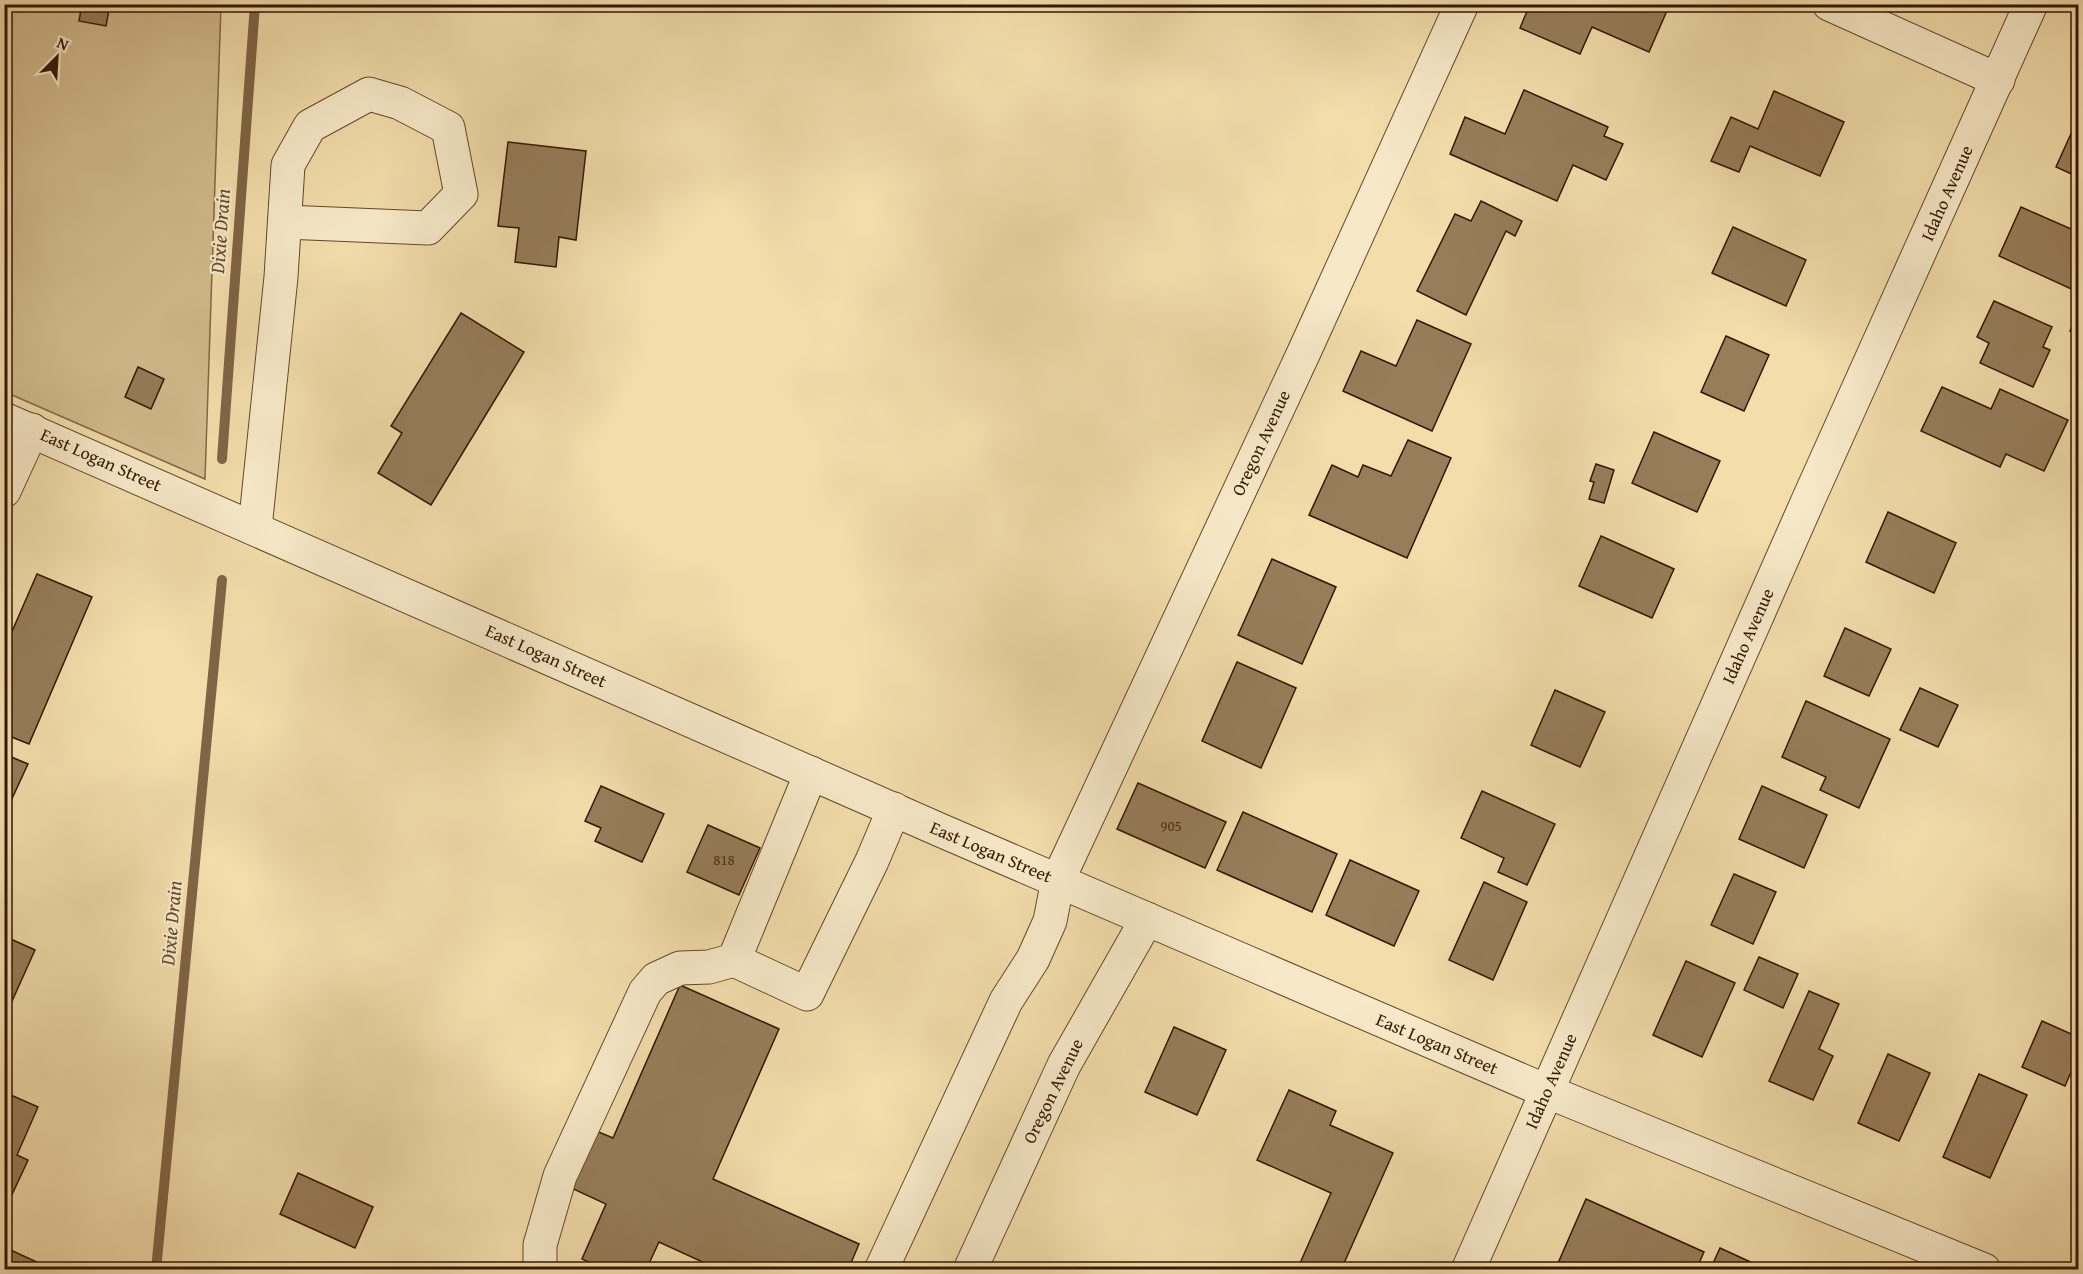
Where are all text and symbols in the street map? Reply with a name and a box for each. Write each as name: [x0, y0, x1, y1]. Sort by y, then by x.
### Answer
north arrow: [27, 27, 87, 87]
text: N: [53, 30, 73, 57]
street label: Idaho Avenue: [1913, 141, 1980, 245]
water label: Dixie Drain: [202, 188, 237, 275]
street label: Oregon Avenue: [1224, 385, 1297, 500]
street label: East Logan Street: [36, 421, 167, 499]
street label: Idaho Avenue: [1714, 584, 1781, 688]
street label: East Logan Street: [481, 617, 612, 695]
street label: East Logan Street: [926, 814, 1057, 890]
house number: 905: [1160, 815, 1182, 836]
house number: 818: [713, 849, 735, 870]
water label: Dixie Drain: [152, 879, 189, 968]
street label: East Logan Street: [1372, 1006, 1503, 1082]
street label: Idaho Avenue: [1517, 1029, 1584, 1133]
street label: Oregon Avenue: [1015, 1034, 1090, 1148]

